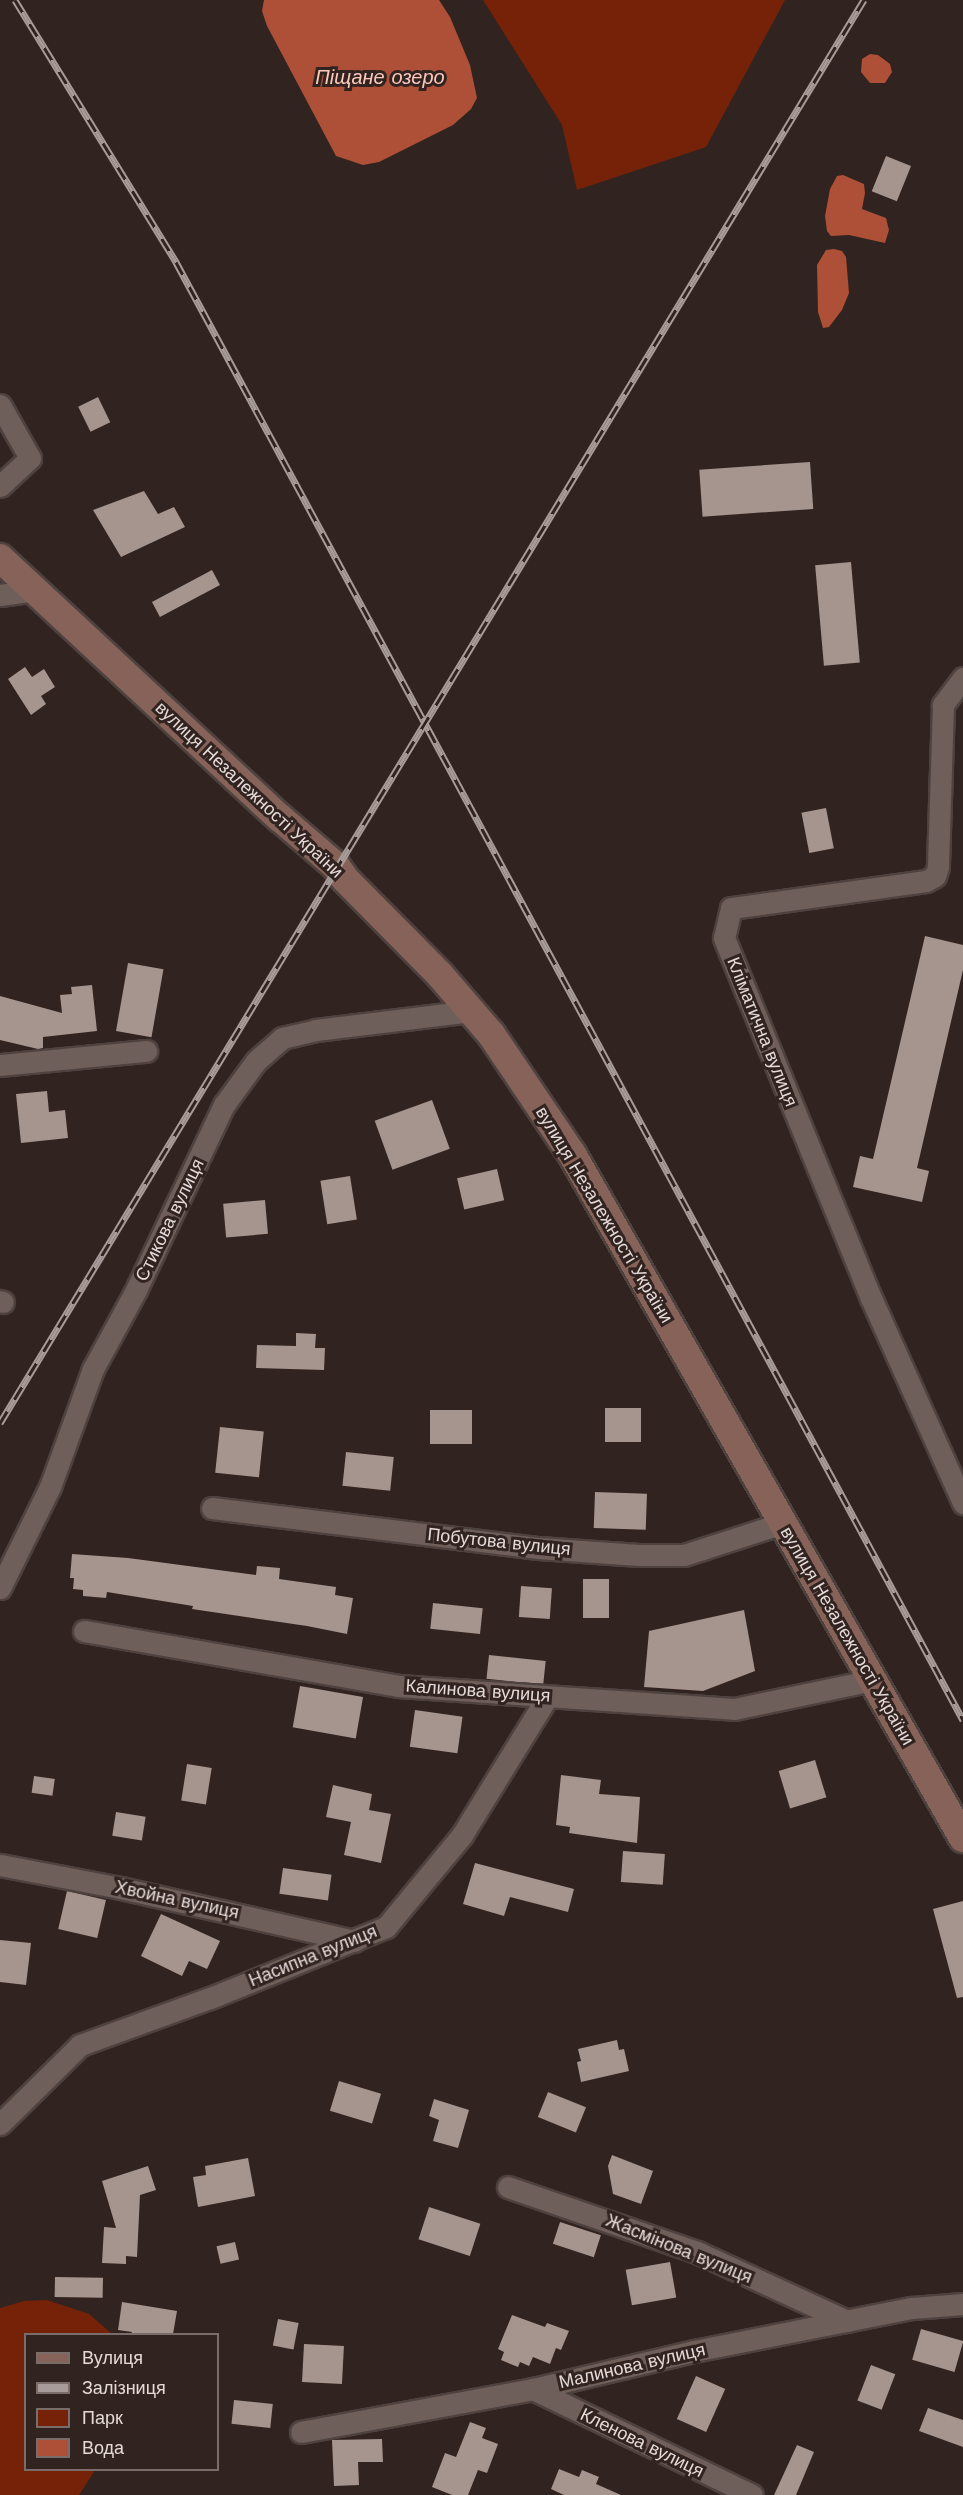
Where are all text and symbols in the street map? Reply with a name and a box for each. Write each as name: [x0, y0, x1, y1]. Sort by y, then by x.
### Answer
water label: Піщане озеро: [315, 65, 445, 89]
street label: вулиця Незалежності України: [151, 697, 347, 883]
street label: Кліматична вулиця: [722, 954, 802, 1110]
street label: вулиця Незалежності України: [531, 1103, 677, 1327]
street label: Стикова вулиця: [131, 1155, 209, 1285]
street label: вулиця Незалежності України: [775, 1523, 919, 1749]
street label: Побутова вулиця: [426, 1524, 572, 1560]
street label: Калинова вулиця: [405, 1675, 551, 1707]
street label: Хвойна вулиця: [113, 1876, 241, 1924]
street label: Насипна вулиця: [246, 1920, 380, 1992]
street label: Жасмінова вулиця: [603, 2210, 755, 2288]
legend: [24, 2333, 219, 2471]
street label: Малинова вулиця: [557, 2339, 707, 2393]
text: Вулиця: [82, 2347, 143, 2368]
text: Залізниця: [82, 2377, 166, 2398]
street label: Кленова вулиця: [577, 2404, 707, 2482]
text: Парк: [82, 2407, 123, 2428]
text: Вода: [82, 2437, 124, 2458]

